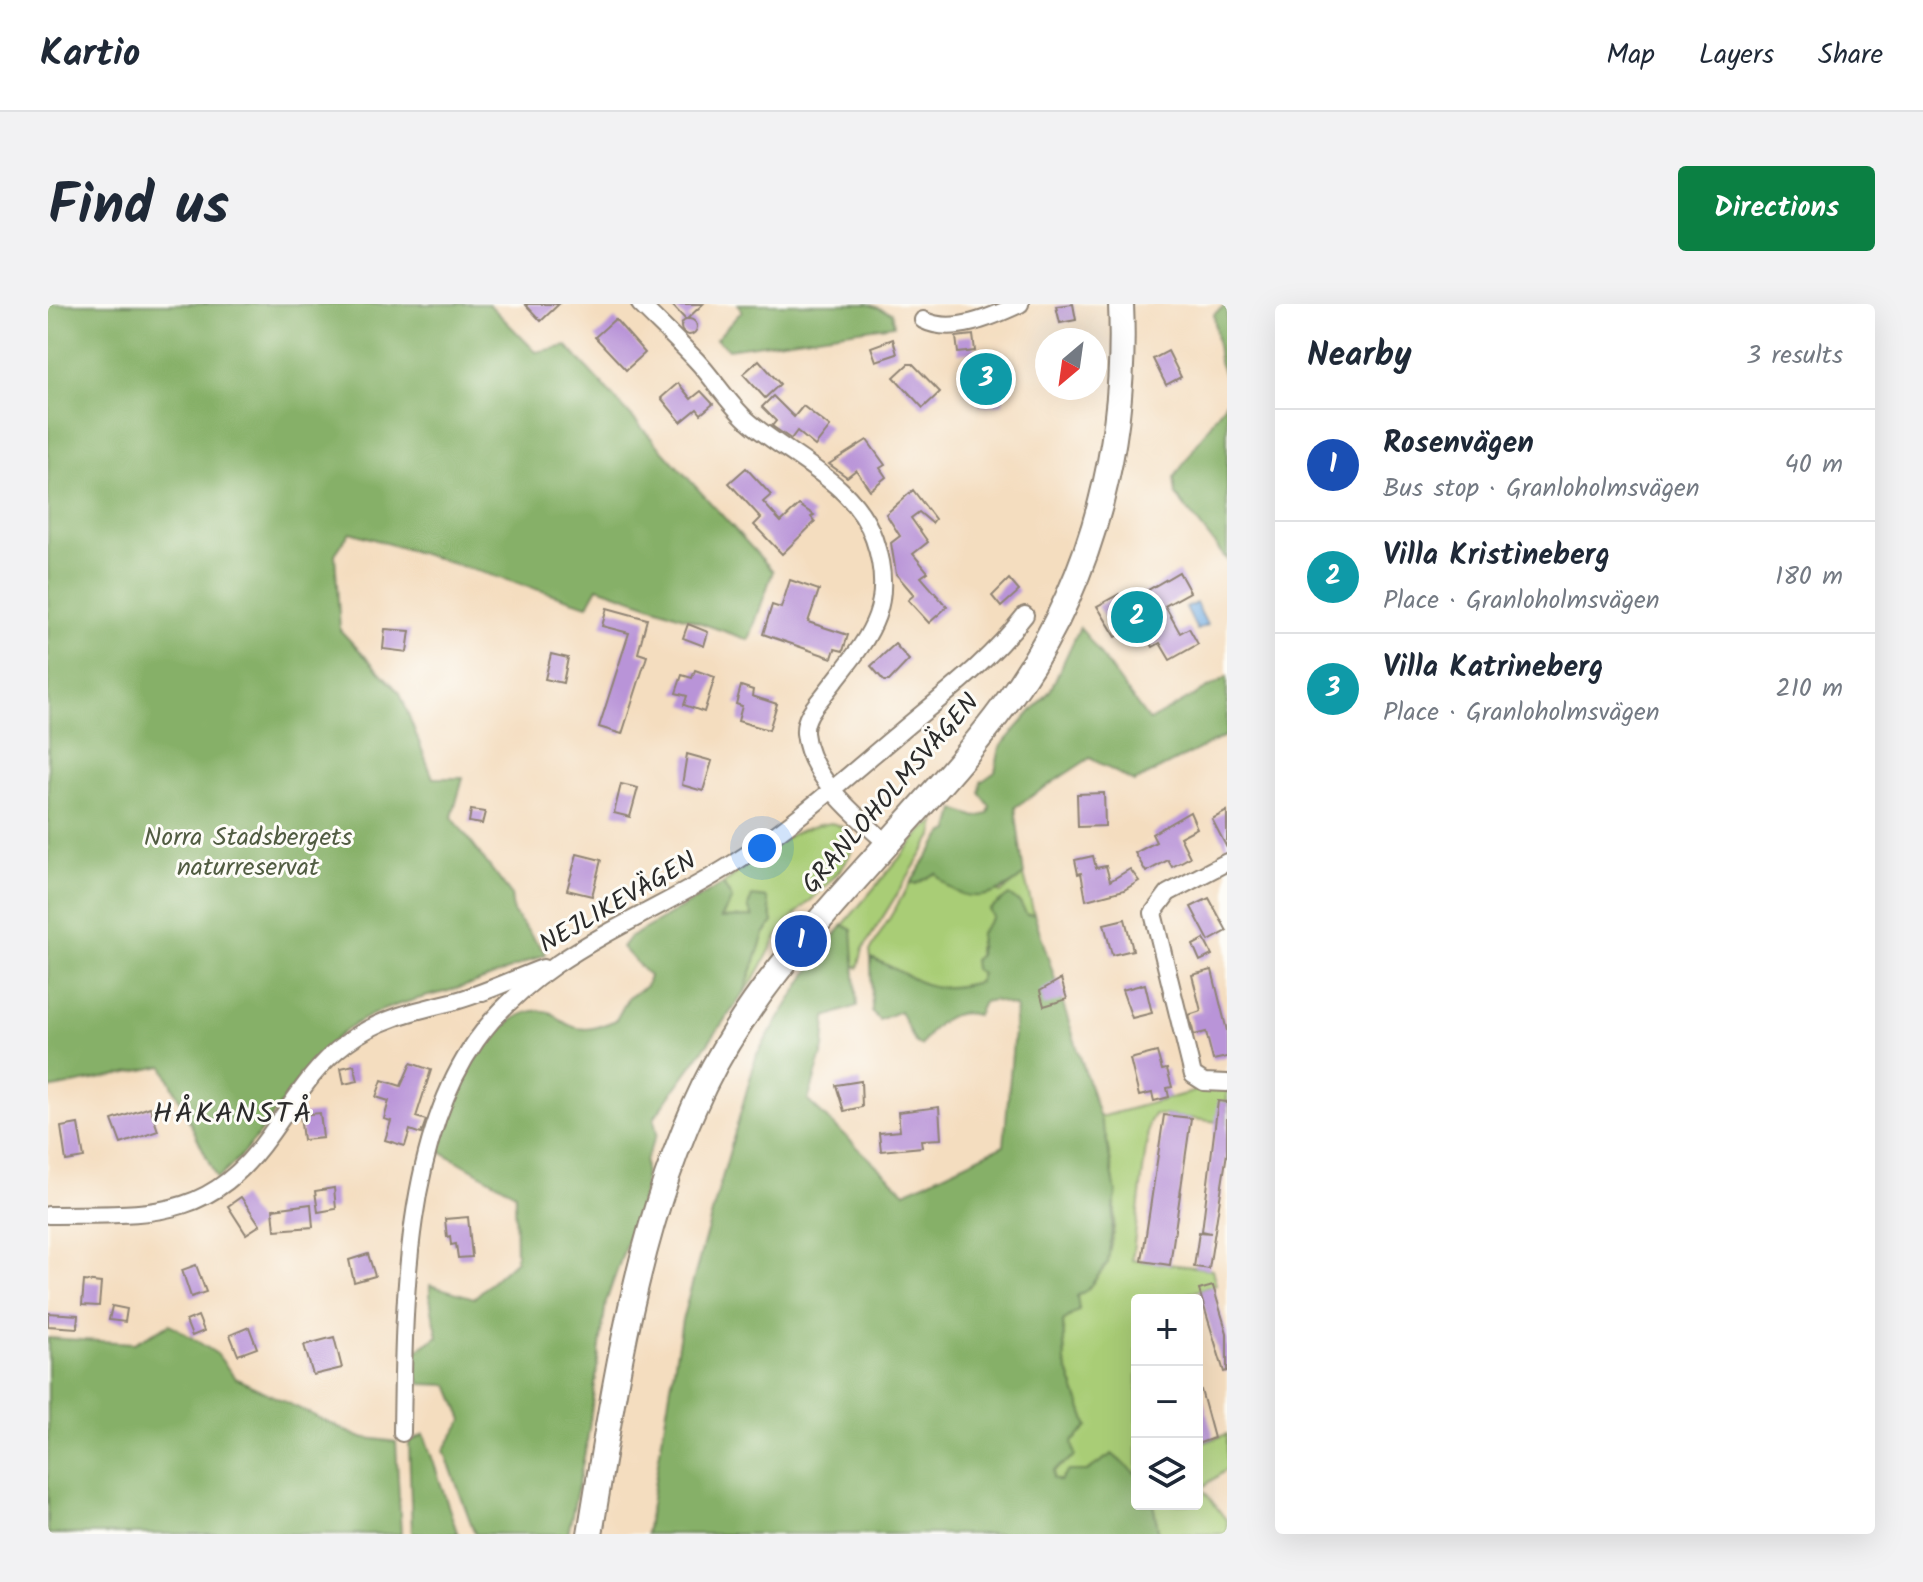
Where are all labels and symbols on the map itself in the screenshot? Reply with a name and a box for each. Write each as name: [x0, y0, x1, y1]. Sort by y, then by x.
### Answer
north arrow: [1035, 328, 1107, 400]
pin: 3: [960, 349, 1012, 409]
pin: 2: [1111, 587, 1163, 647]
street label: GRANLOHOLMSVÄGEN: [792, 684, 990, 904]
park label: Norra Stadsbergets naturreservat: [144, 817, 352, 889]
your location: [742, 828, 782, 868]
street label: NEJLIKEVÄGEN: [531, 841, 705, 965]
pin: 1: [775, 911, 827, 971]
district label: HÅKANSTÅ: [153, 1091, 313, 1139]

